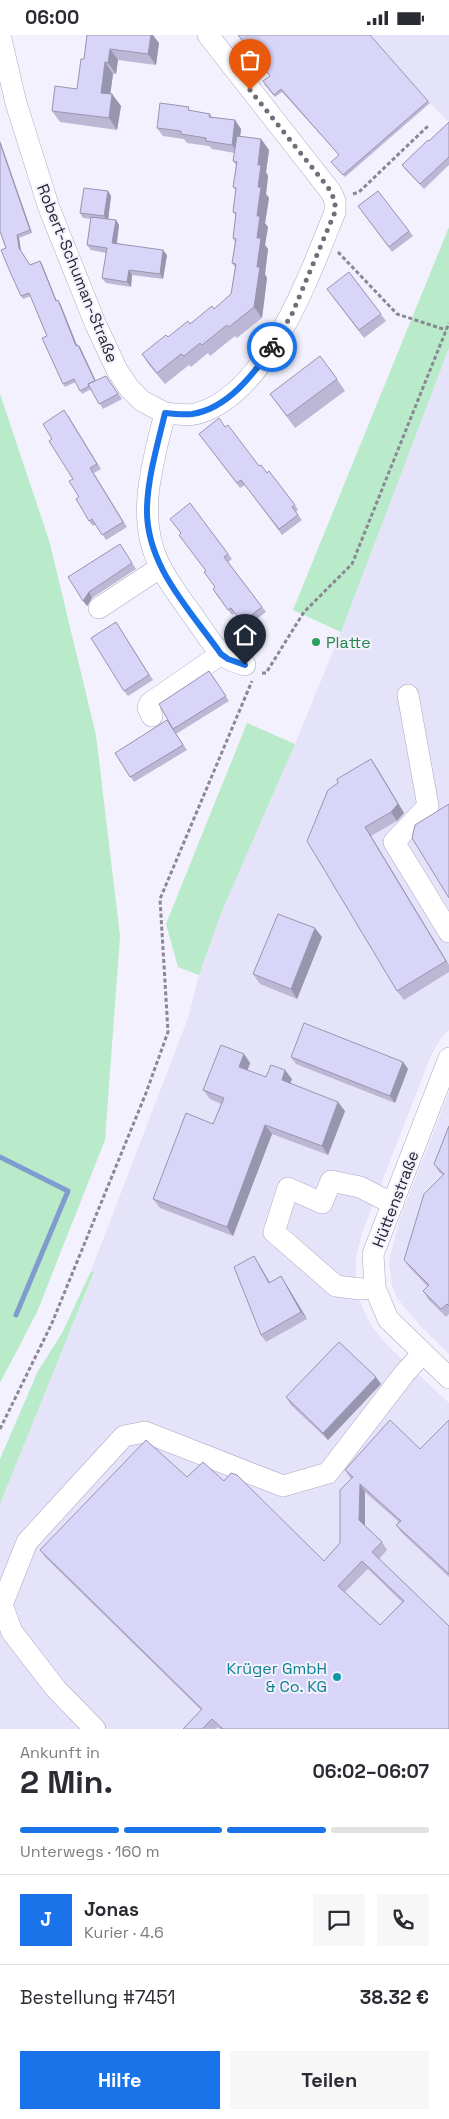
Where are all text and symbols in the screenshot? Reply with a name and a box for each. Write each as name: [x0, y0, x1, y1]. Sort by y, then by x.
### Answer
text: 06:00: [25, 5, 79, 30]
pin: [229, 39, 271, 90]
icon: bag: [236, 46, 264, 74]
street label: Robert-Schuman-Straße: [32, 181, 123, 366]
courier: [247, 322, 297, 372]
icon: bike: [258, 333, 286, 361]
pin: [224, 614, 266, 665]
icon: home: [231, 621, 259, 649]
place label: Platte: [326, 632, 371, 653]
marker: Platte: [310, 636, 322, 648]
street label: Hüttenstraße: [367, 1148, 424, 1251]
place label: Krüger GmbH & Co. KG: [226, 1658, 327, 1697]
marker: Krüger GmbH & Co. KG: [331, 1671, 343, 1683]
text: Ankunft in: [20, 1742, 100, 1763]
text: 06:02–06:07: [312, 1759, 429, 1784]
text: 2 Min.: [20, 1762, 113, 1802]
text: Unterwegs · 160 m: [20, 1841, 159, 1862]
button: chat: [313, 1894, 365, 1946]
button: phone: [377, 1894, 429, 1946]
text: Jonas: [84, 1897, 139, 1922]
text: J: [40, 1907, 52, 1932]
text: Kurier · 4.6: [84, 1922, 164, 1943]
text: Bestellung #7451: [20, 1985, 175, 2010]
text: 38.32 €: [360, 1985, 429, 2010]
button: Hilfe: [20, 2051, 220, 2109]
button: Teilen: [230, 2051, 429, 2109]

